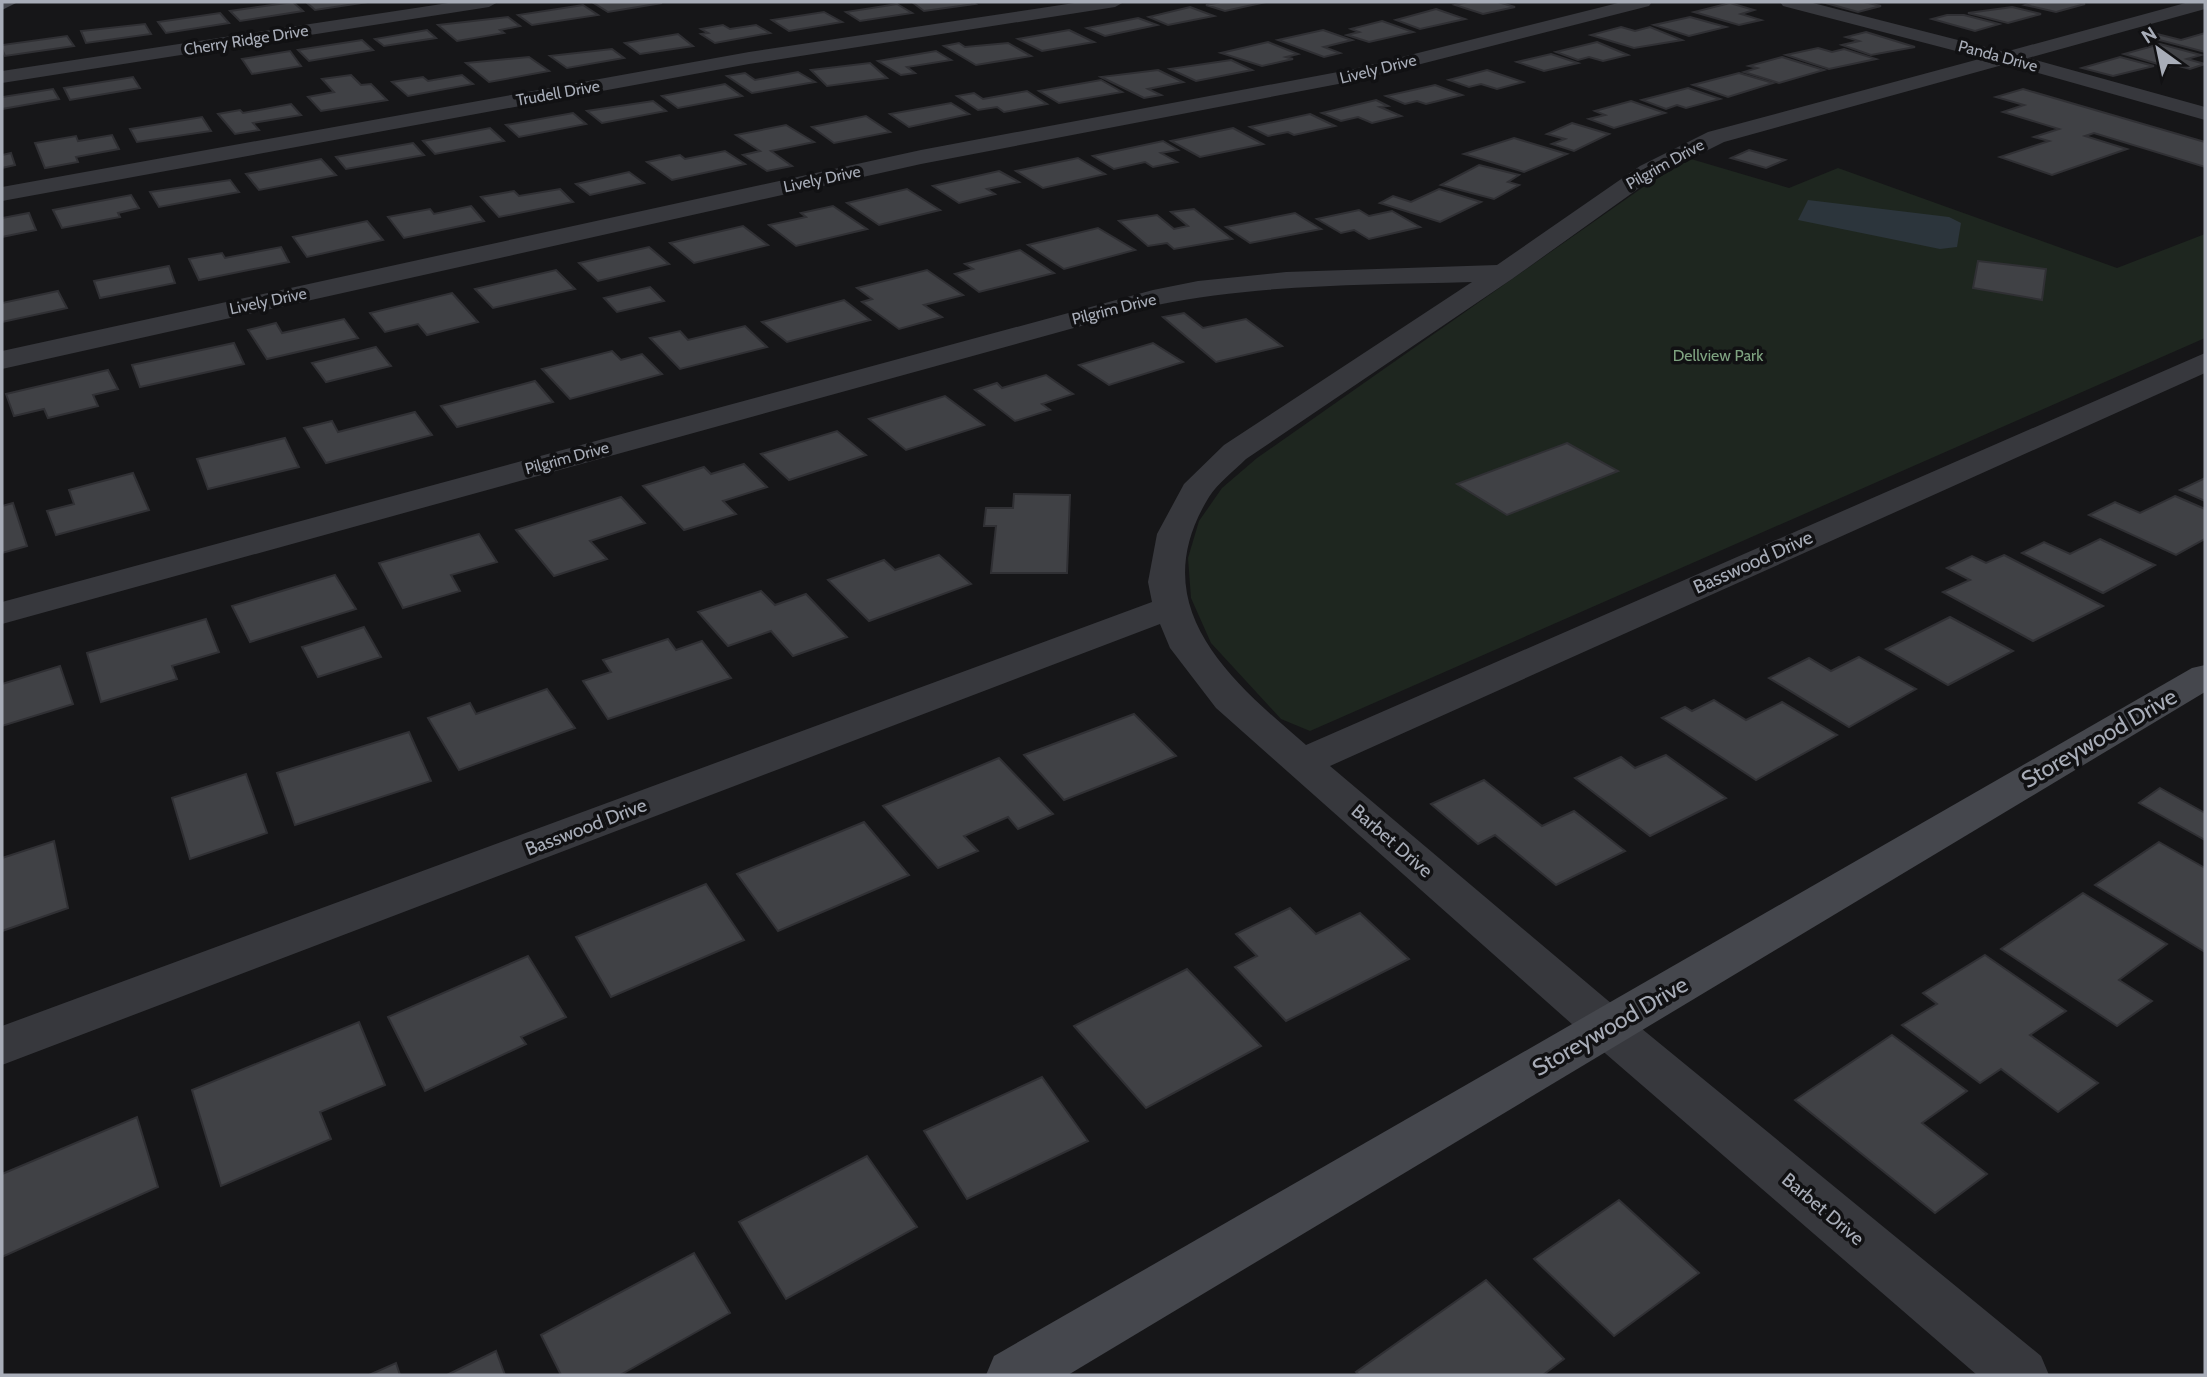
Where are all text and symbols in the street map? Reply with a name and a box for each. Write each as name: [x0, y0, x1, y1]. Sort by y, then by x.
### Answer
north arrow: [2123, 14, 2193, 84]
street label: Cherry Ridge Drive: [182, 21, 310, 59]
text: N: [2137, 22, 2161, 48]
street label: Panda Drive: [1956, 36, 2040, 76]
street label: Lively Drive: [1338, 50, 1418, 88]
street label: Trudell Drive: [515, 76, 601, 110]
street label: Pilgrim Drive: [1623, 135, 1707, 193]
street label: Lively Drive: [782, 162, 862, 196]
street label: Lively Drive: [228, 284, 308, 318]
street label: Pilgrim Drive: [1070, 289, 1158, 329]
park label: Dellview Park: [1673, 346, 1764, 365]
street label: Pilgrim Drive: [523, 438, 611, 478]
street label: Basswood Drive: [1690, 525, 1816, 599]
street label: Storeywood Drive: [2016, 682, 2182, 794]
street label: Basswood Drive: [522, 793, 650, 861]
street label: Barbet Drive: [1347, 800, 1437, 883]
street label: Storeywood Drive: [1527, 970, 1693, 1082]
street label: Barbet Drive: [1777, 1168, 1869, 1250]

